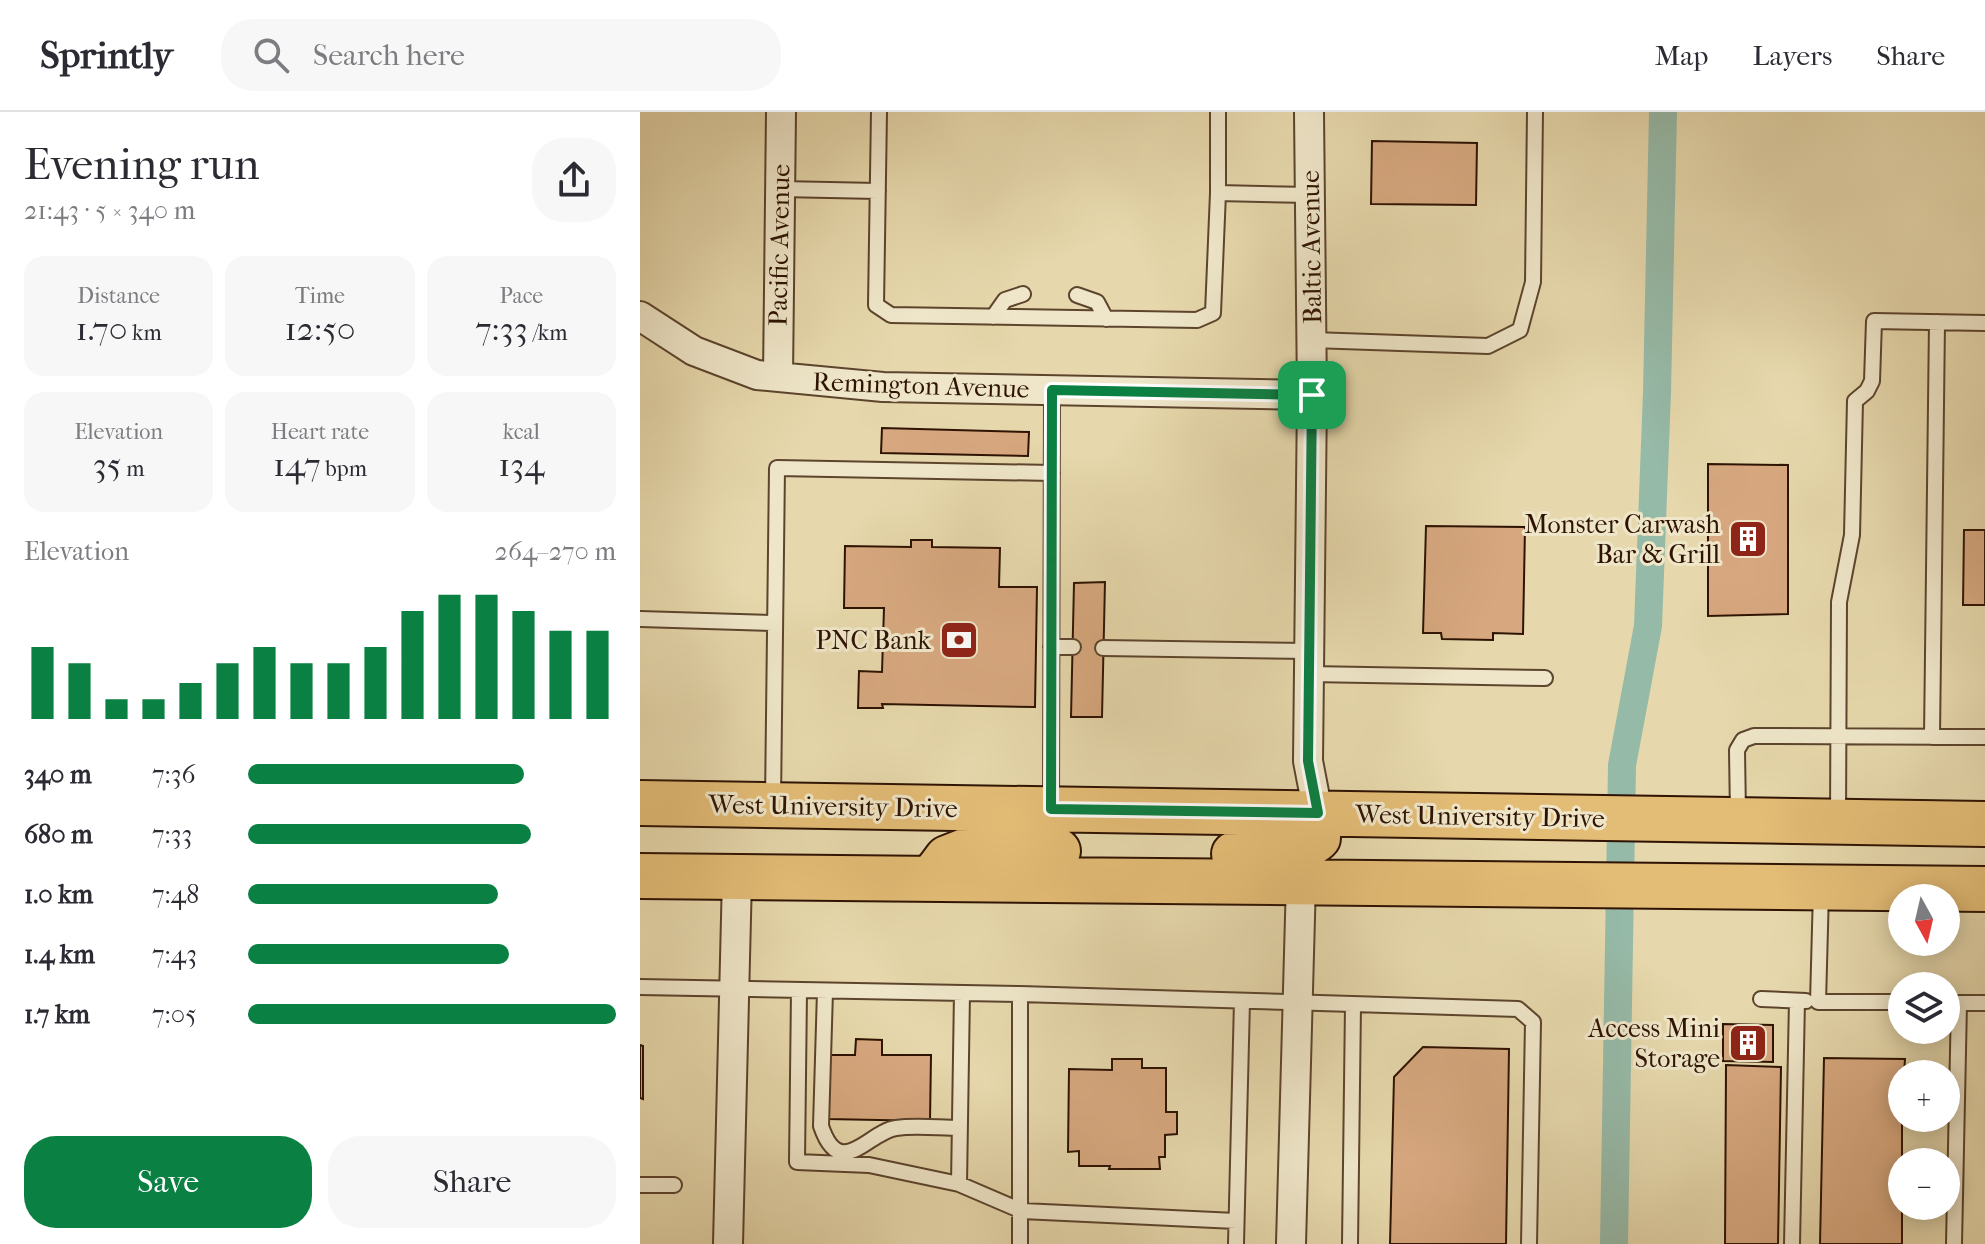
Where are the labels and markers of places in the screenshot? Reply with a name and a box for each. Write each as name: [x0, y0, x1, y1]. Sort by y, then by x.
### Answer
pin: [1278, 361, 1346, 429]
place label: Monster Carwash Bar & Grill: [1524, 509, 1720, 570]
building icon: Monster Carwash Bar & Grill: [1727, 518, 1769, 560]
bank icon: PNC Bank: [938, 619, 980, 661]
place label: PNC Bank: [816, 625, 932, 656]
place label: Access Mini Storage: [1587, 1013, 1720, 1074]
building icon: Access Mini Storage: [1727, 1022, 1769, 1064]

